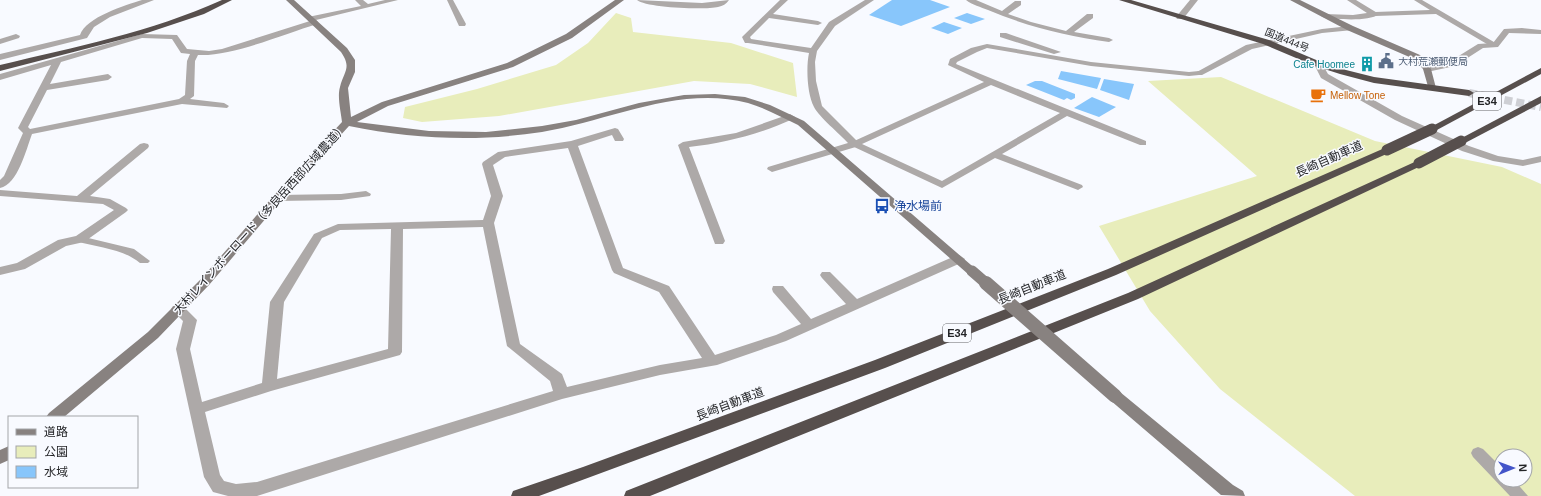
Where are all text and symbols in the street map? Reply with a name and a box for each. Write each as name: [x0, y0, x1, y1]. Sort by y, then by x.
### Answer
street label: 国道444号: [1263, 26, 1311, 54]
public building icon: 大村荒瀬郵便局: [1377, 52, 1395, 70]
building icon: Cafe Hoomee: [1358, 55, 1376, 73]
place label: 大村荒瀬郵便局: [1398, 56, 1468, 67]
place label: Cafe Hoomee: [1293, 59, 1355, 70]
cafe icon: Mellow Tone: [1309, 86, 1327, 104]
place label: Mellow Tone: [1330, 90, 1386, 101]
road number: E34: [1473, 92, 1501, 110]
street label: 大村レインボーロード（多良岳西部広域農道）: [170, 121, 350, 317]
street label: 長崎自動車道: [1293, 138, 1365, 180]
bus stop icon: 浄水場前: [873, 197, 891, 215]
place label: 浄水場前: [894, 199, 942, 213]
street label: 長崎自動車道: [996, 267, 1068, 307]
road number: E34: [943, 324, 971, 342]
street label: 長崎自動車道: [694, 385, 766, 423]
legend: [8, 416, 138, 488]
text: 道路: [44, 425, 68, 439]
text: 公園: [44, 445, 68, 459]
north arrow: [1493, 448, 1533, 488]
text: N: [1517, 464, 1529, 472]
text: 水域: [44, 465, 68, 479]

